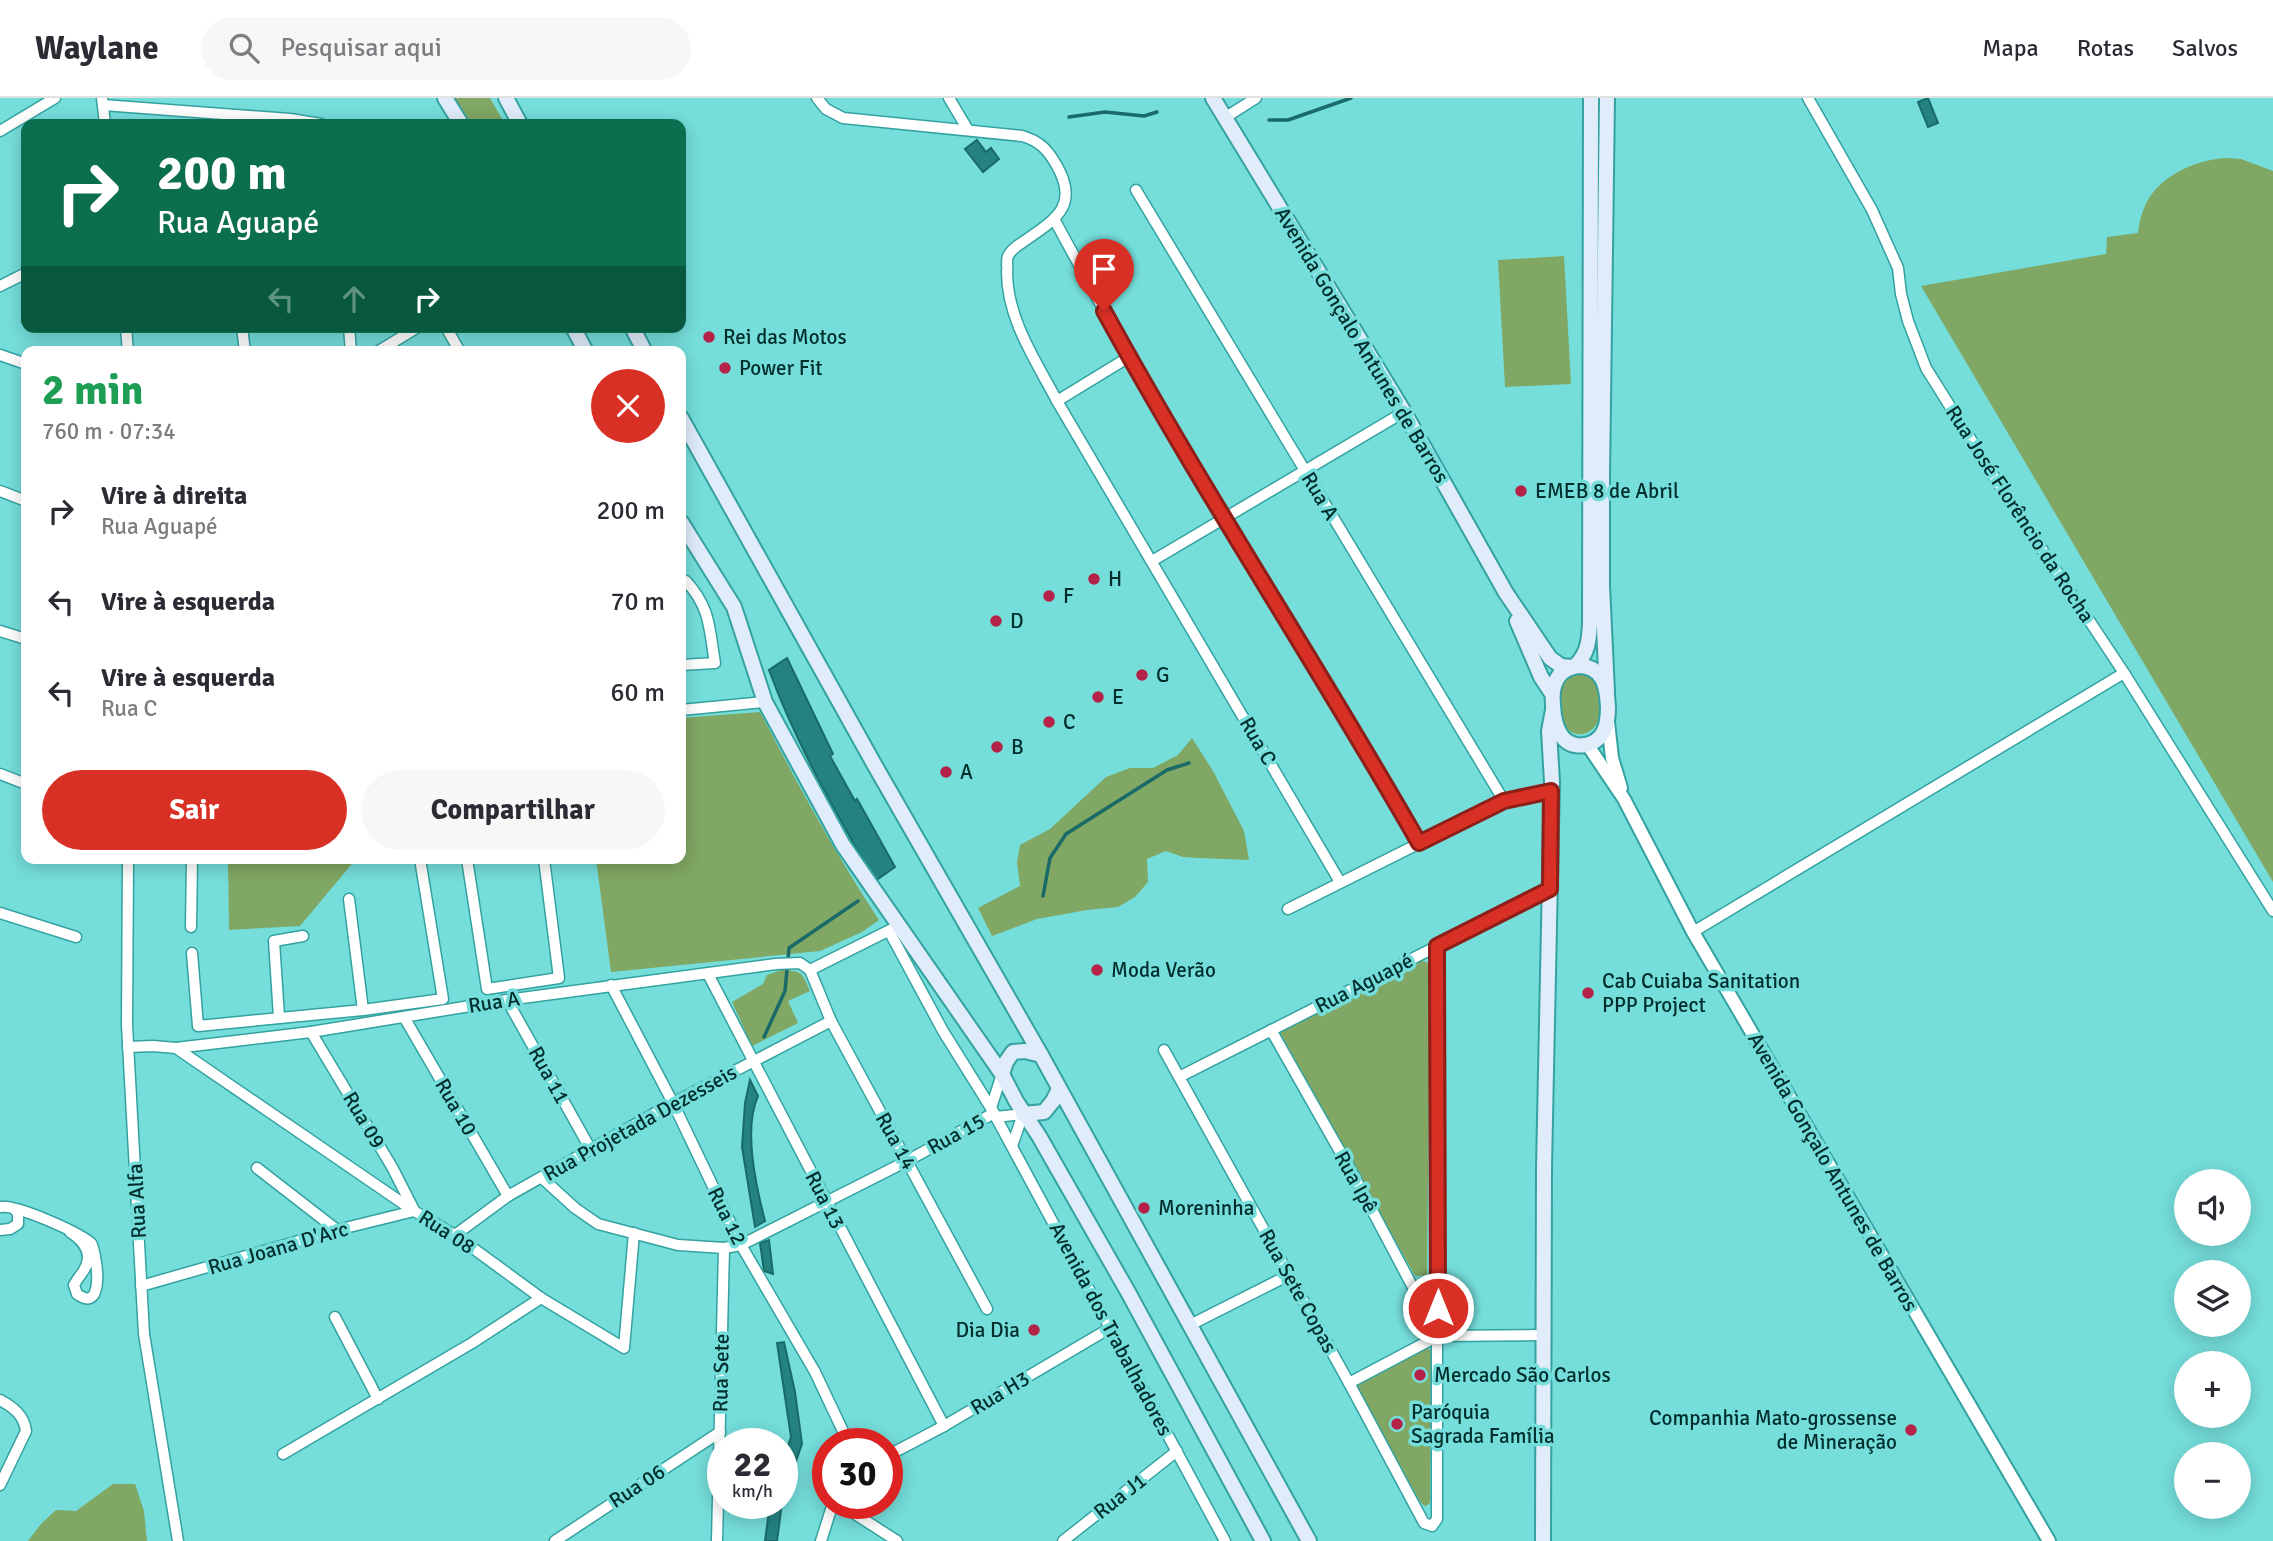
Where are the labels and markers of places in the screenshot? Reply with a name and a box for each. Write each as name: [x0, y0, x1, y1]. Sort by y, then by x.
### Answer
pin: [1074, 239, 1134, 311]
place label: Rei das Motos: [723, 324, 847, 350]
marker: Rei das Motos: [701, 329, 717, 345]
place label: Power Fit: [739, 355, 823, 381]
marker: Power Fit: [717, 360, 733, 376]
place label: EMEB 8 de Abril: [1535, 478, 1679, 504]
marker: EMEB 8 de Abril: [1513, 483, 1529, 499]
place label: H: [1108, 566, 1122, 592]
marker: H: [1086, 571, 1102, 587]
place label: F: [1063, 583, 1074, 609]
marker: F: [1041, 588, 1057, 604]
place label: D: [1010, 608, 1024, 634]
marker: D: [988, 613, 1004, 629]
place label: G: [1156, 662, 1170, 688]
marker: G: [1134, 667, 1150, 683]
place label: E: [1112, 684, 1124, 710]
marker: E: [1090, 689, 1106, 705]
place label: C: [1063, 709, 1076, 735]
marker: C: [1041, 714, 1057, 730]
place label: B: [1011, 734, 1024, 760]
marker: B: [989, 739, 1005, 755]
place label: A: [960, 759, 973, 785]
marker: A: [938, 764, 954, 780]
place label: Moda Verão: [1111, 957, 1216, 983]
marker: Moda Verão: [1089, 962, 1105, 978]
place label: Cab Cuiaba Sanitation PPP Project: [1602, 968, 1800, 1018]
marker: Cab Cuiaba Sanitation PPP Project: [1580, 985, 1596, 1001]
place label: Moreninha: [1158, 1195, 1254, 1221]
marker: Moreninha: [1136, 1200, 1152, 1216]
place label: Dia Dia: [955, 1317, 1020, 1343]
marker: Dia Dia: [1026, 1322, 1042, 1338]
place label: Mercado São Carlos: [1434, 1362, 1611, 1388]
marker: Mercado São Carlos: [1412, 1367, 1428, 1383]
place label: Paróquia Sagrada Família: [1411, 1399, 1555, 1449]
place label: Companhia Mato-grossense de Mineração: [1649, 1405, 1897, 1455]
marker: Paróquia Sagrada Família: [1389, 1416, 1405, 1432]
marker: Companhia Mato-grossense de Mineração: [1903, 1422, 1919, 1438]

